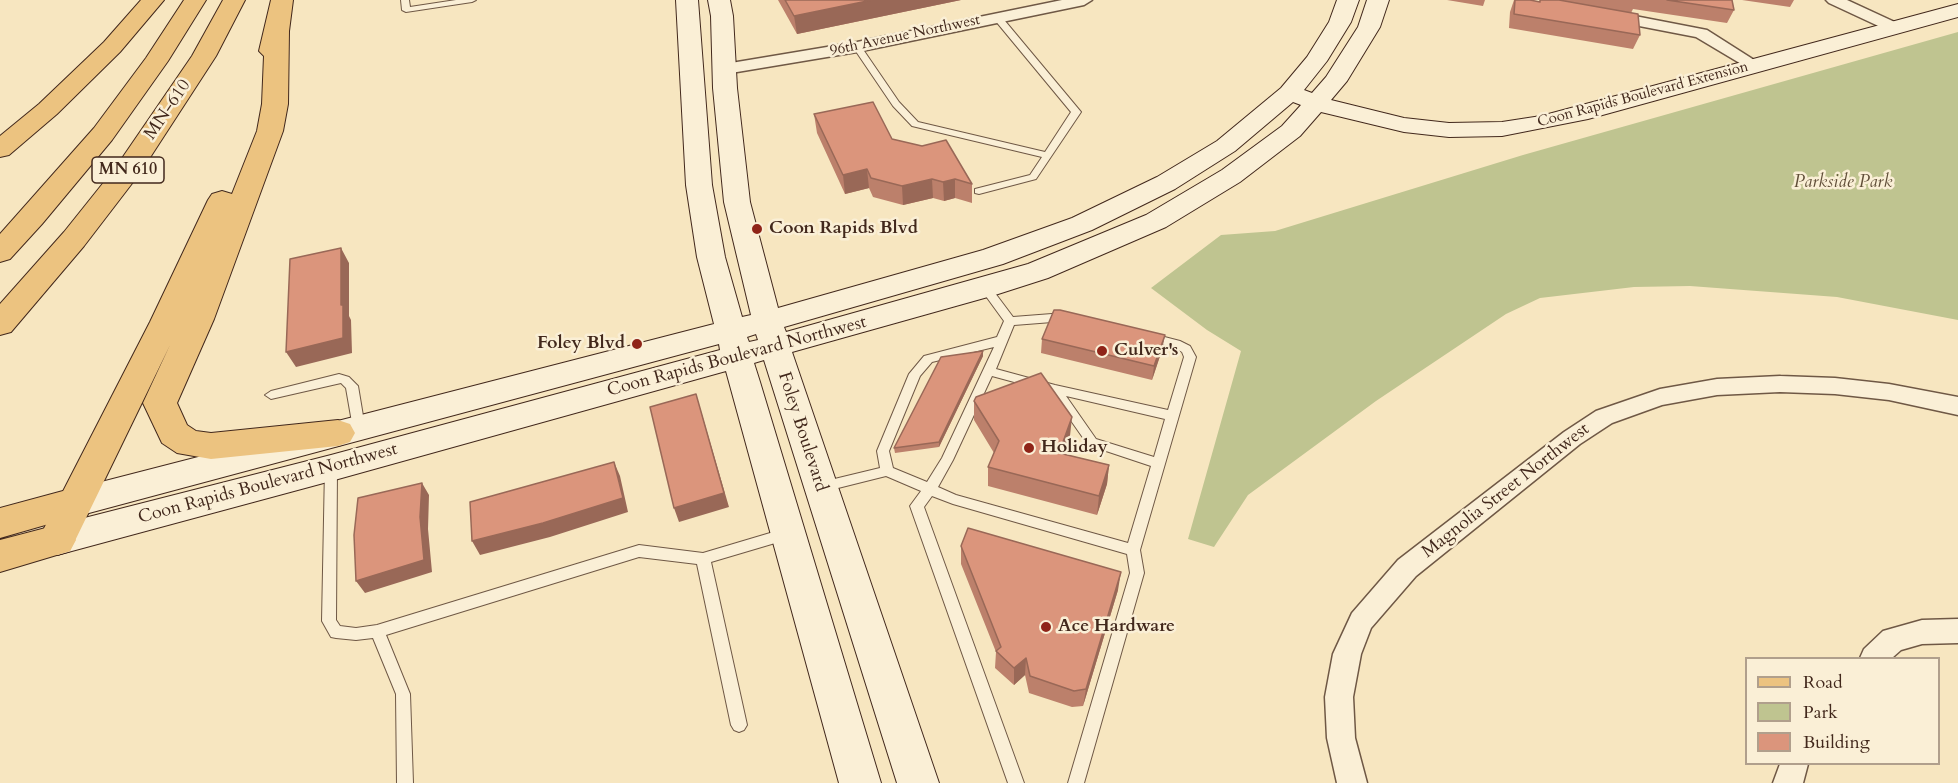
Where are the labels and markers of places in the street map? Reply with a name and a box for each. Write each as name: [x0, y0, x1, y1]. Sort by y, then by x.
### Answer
place label: Coon Rapids Blvd: [769, 218, 918, 240]
marker: Coon Rapids Blvd: [750, 222, 764, 236]
place label: Foley Blvd: [537, 333, 625, 355]
marker: Foley Blvd: [630, 337, 644, 351]
place label: Culver's: [1114, 340, 1178, 362]
marker: Culver's: [1095, 344, 1109, 358]
place label: Holiday: [1041, 437, 1108, 459]
marker: Holiday: [1022, 441, 1036, 455]
place label: Ace Hardware: [1058, 616, 1175, 638]
marker: Ace Hardware: [1039, 620, 1053, 634]

